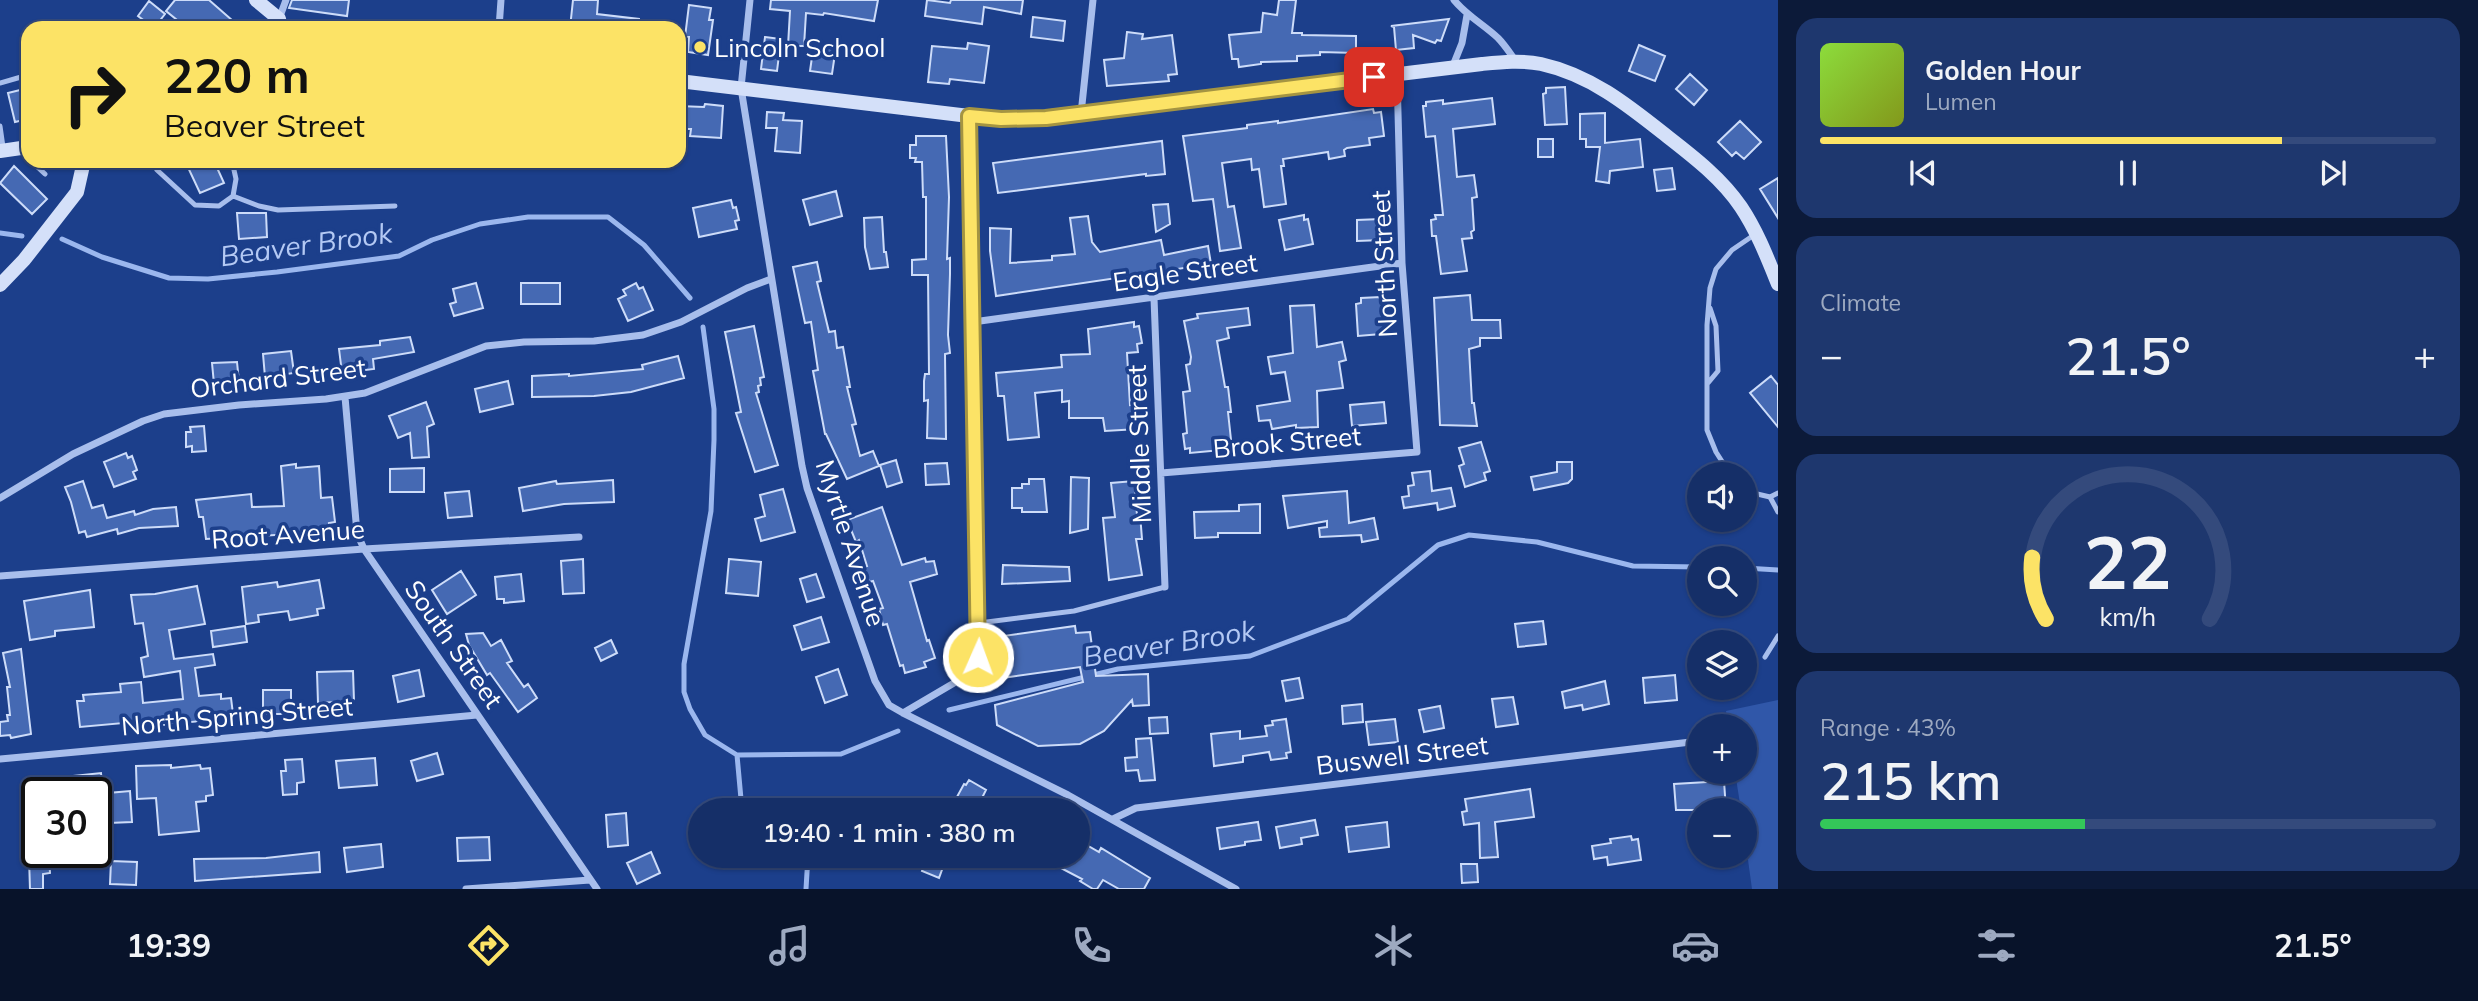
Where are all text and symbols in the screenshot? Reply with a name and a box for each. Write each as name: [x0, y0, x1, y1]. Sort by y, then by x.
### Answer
place label: Lincoln School: [714, 31, 885, 64]
marker: Lincoln School: [692, 39, 708, 55]
text: 220 m: [164, 44, 310, 105]
pin: [1344, 47, 1404, 107]
icon: right: [49, 49, 140, 140]
text: Golden Hour: [1925, 54, 2081, 87]
icon: arrive: [1355, 58, 1393, 96]
text: Lumen: [1925, 87, 1997, 116]
text: Beaver Street: [164, 105, 365, 145]
icon: previous: [1904, 154, 1942, 192]
icon: pause: [2109, 154, 2147, 192]
icon: next: [2314, 154, 2352, 192]
street label: North Street: [1364, 190, 1404, 338]
water label: Beaver Brook: [218, 214, 396, 273]
street label: Eagle Street: [1111, 246, 1259, 298]
text: Climate: [1820, 288, 1901, 317]
text: 21.5°: [2065, 323, 2191, 388]
text: −: [1820, 331, 1843, 379]
text: +: [2413, 331, 2436, 379]
street label: Orchard Street: [188, 351, 368, 405]
street label: Middle Street: [1120, 364, 1158, 524]
street label: Brook Street: [1211, 419, 1363, 465]
street label: Myrtle Avenue: [809, 456, 893, 630]
map controls: [1687, 462, 1757, 868]
button: sound: [1687, 462, 1757, 532]
street label: Root Avenue: [210, 512, 366, 556]
text: 22: [2084, 517, 2172, 608]
button: search: [1687, 546, 1757, 616]
street label: South Street: [398, 573, 510, 715]
text: km/h: [2100, 601, 2156, 632]
water label: Beaver Brook: [1080, 612, 1259, 674]
position arrow: [941, 620, 1015, 694]
button: layers: [1687, 630, 1757, 700]
street label: North Spring Street: [120, 689, 354, 743]
text: Range · 43%: [1820, 713, 1956, 742]
button: +: [1687, 714, 1757, 784]
street label: Buswell Street: [1314, 728, 1490, 782]
text: 215 km: [1820, 748, 2001, 813]
speed limit sign: 30: [21, 777, 112, 868]
button: −: [1687, 798, 1757, 868]
text: 19:40 · 1 min · 380 m: [762, 816, 1016, 849]
icon: directions: [464, 921, 513, 970]
icon: music: [765, 921, 814, 970]
icon: phone: [1067, 921, 1116, 970]
icon: climate: [1369, 921, 1418, 970]
icon: car: [1671, 921, 1720, 970]
icon: filters: [1972, 921, 2021, 970]
text: 19:39: [126, 925, 211, 965]
text: 21.5°: [2274, 925, 2352, 965]

